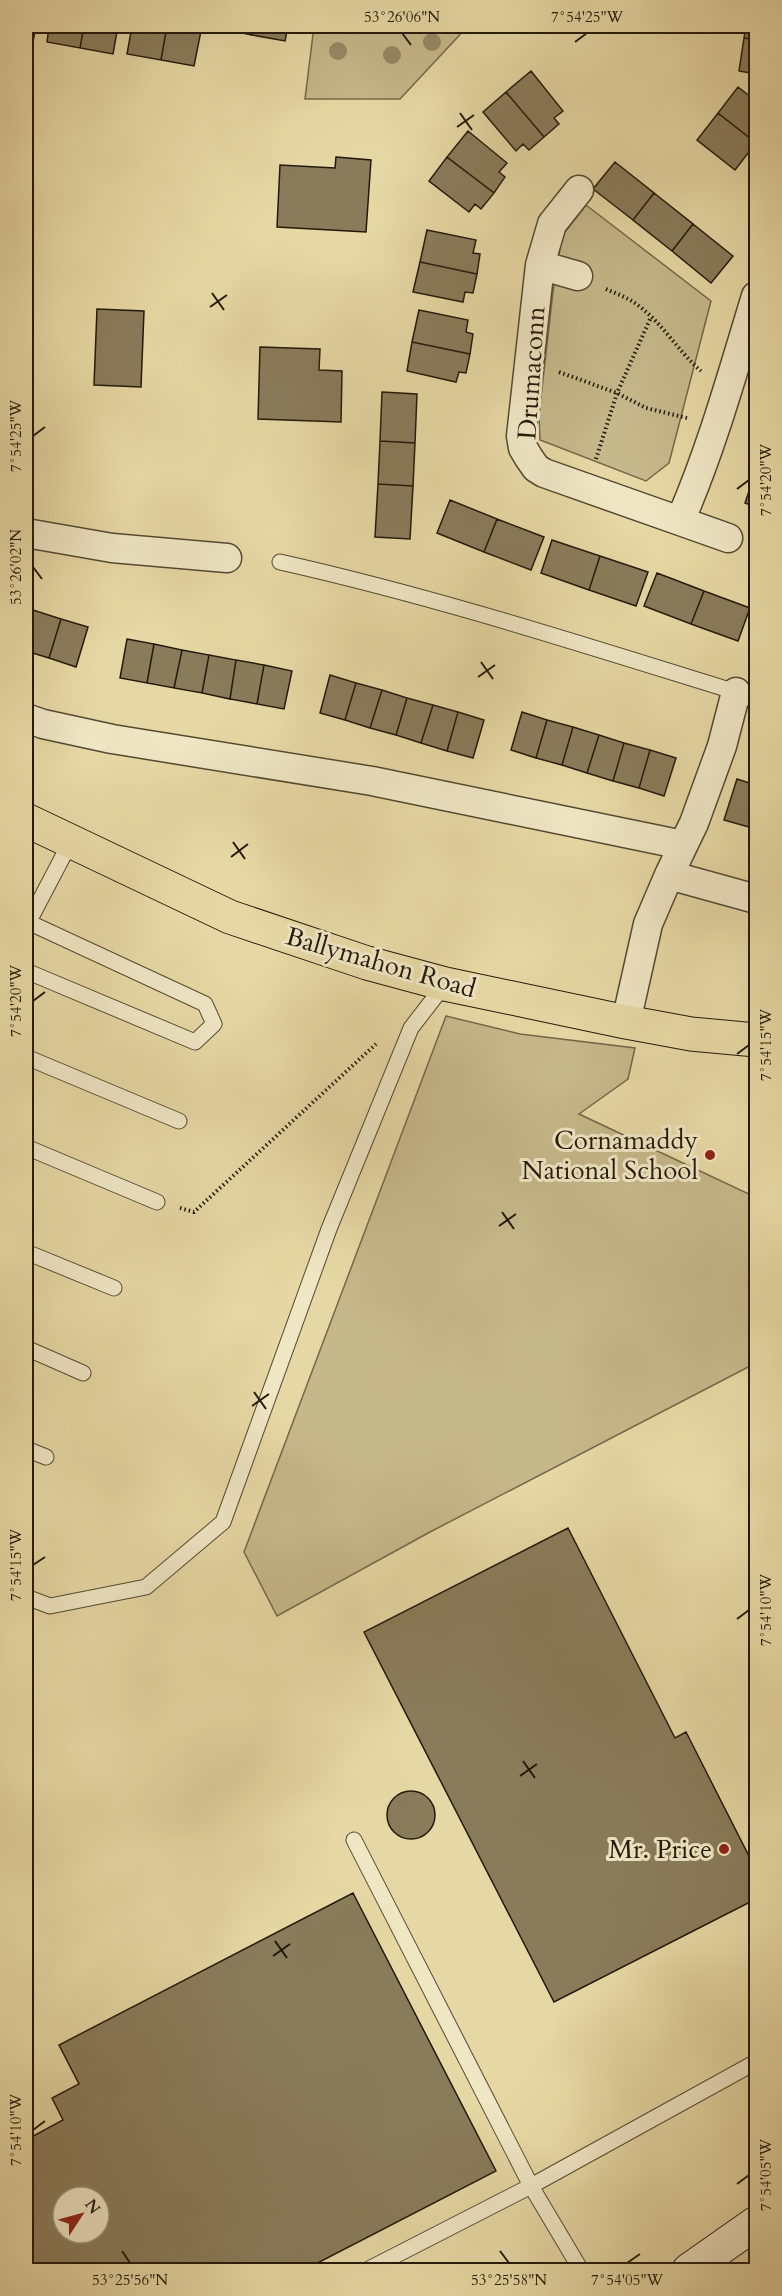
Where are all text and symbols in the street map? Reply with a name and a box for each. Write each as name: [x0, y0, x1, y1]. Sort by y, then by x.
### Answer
text: 53°26'06"N: [364, 7, 440, 27]
text: 7°54'25"W: [551, 7, 624, 27]
street label: Drumaconn: [509, 305, 554, 441]
text: 7°54'25"W: [6, 399, 26, 472]
text: 7°54'20"W: [756, 443, 776, 516]
text: 53°26'02"N: [6, 529, 26, 605]
street label: Ballymahon Road: [282, 919, 480, 1006]
text: 7°54'20"W: [6, 964, 26, 1037]
text: 7°54'15"W: [756, 1008, 776, 1081]
place label: Cornamaddy National School: [522, 1123, 698, 1188]
marker: Cornamaddy National School: [703, 1148, 717, 1162]
text: 7°54'15"W: [6, 1528, 26, 1601]
text: 7°54'10"W: [756, 1573, 776, 1646]
place label: Mr. Price: [609, 1832, 712, 1867]
marker: Mr. Price: [717, 1842, 731, 1856]
text: 7°54'10"W: [6, 2093, 26, 2166]
text: 7°54'05"W: [756, 2138, 776, 2211]
north arrow: [51, 2185, 111, 2245]
text: N: [79, 2195, 105, 2219]
text: 53°25'56"N: [92, 2270, 168, 2290]
text: 53°25'58"N: [471, 2270, 547, 2290]
text: 7°54'05"W: [591, 2270, 664, 2290]

